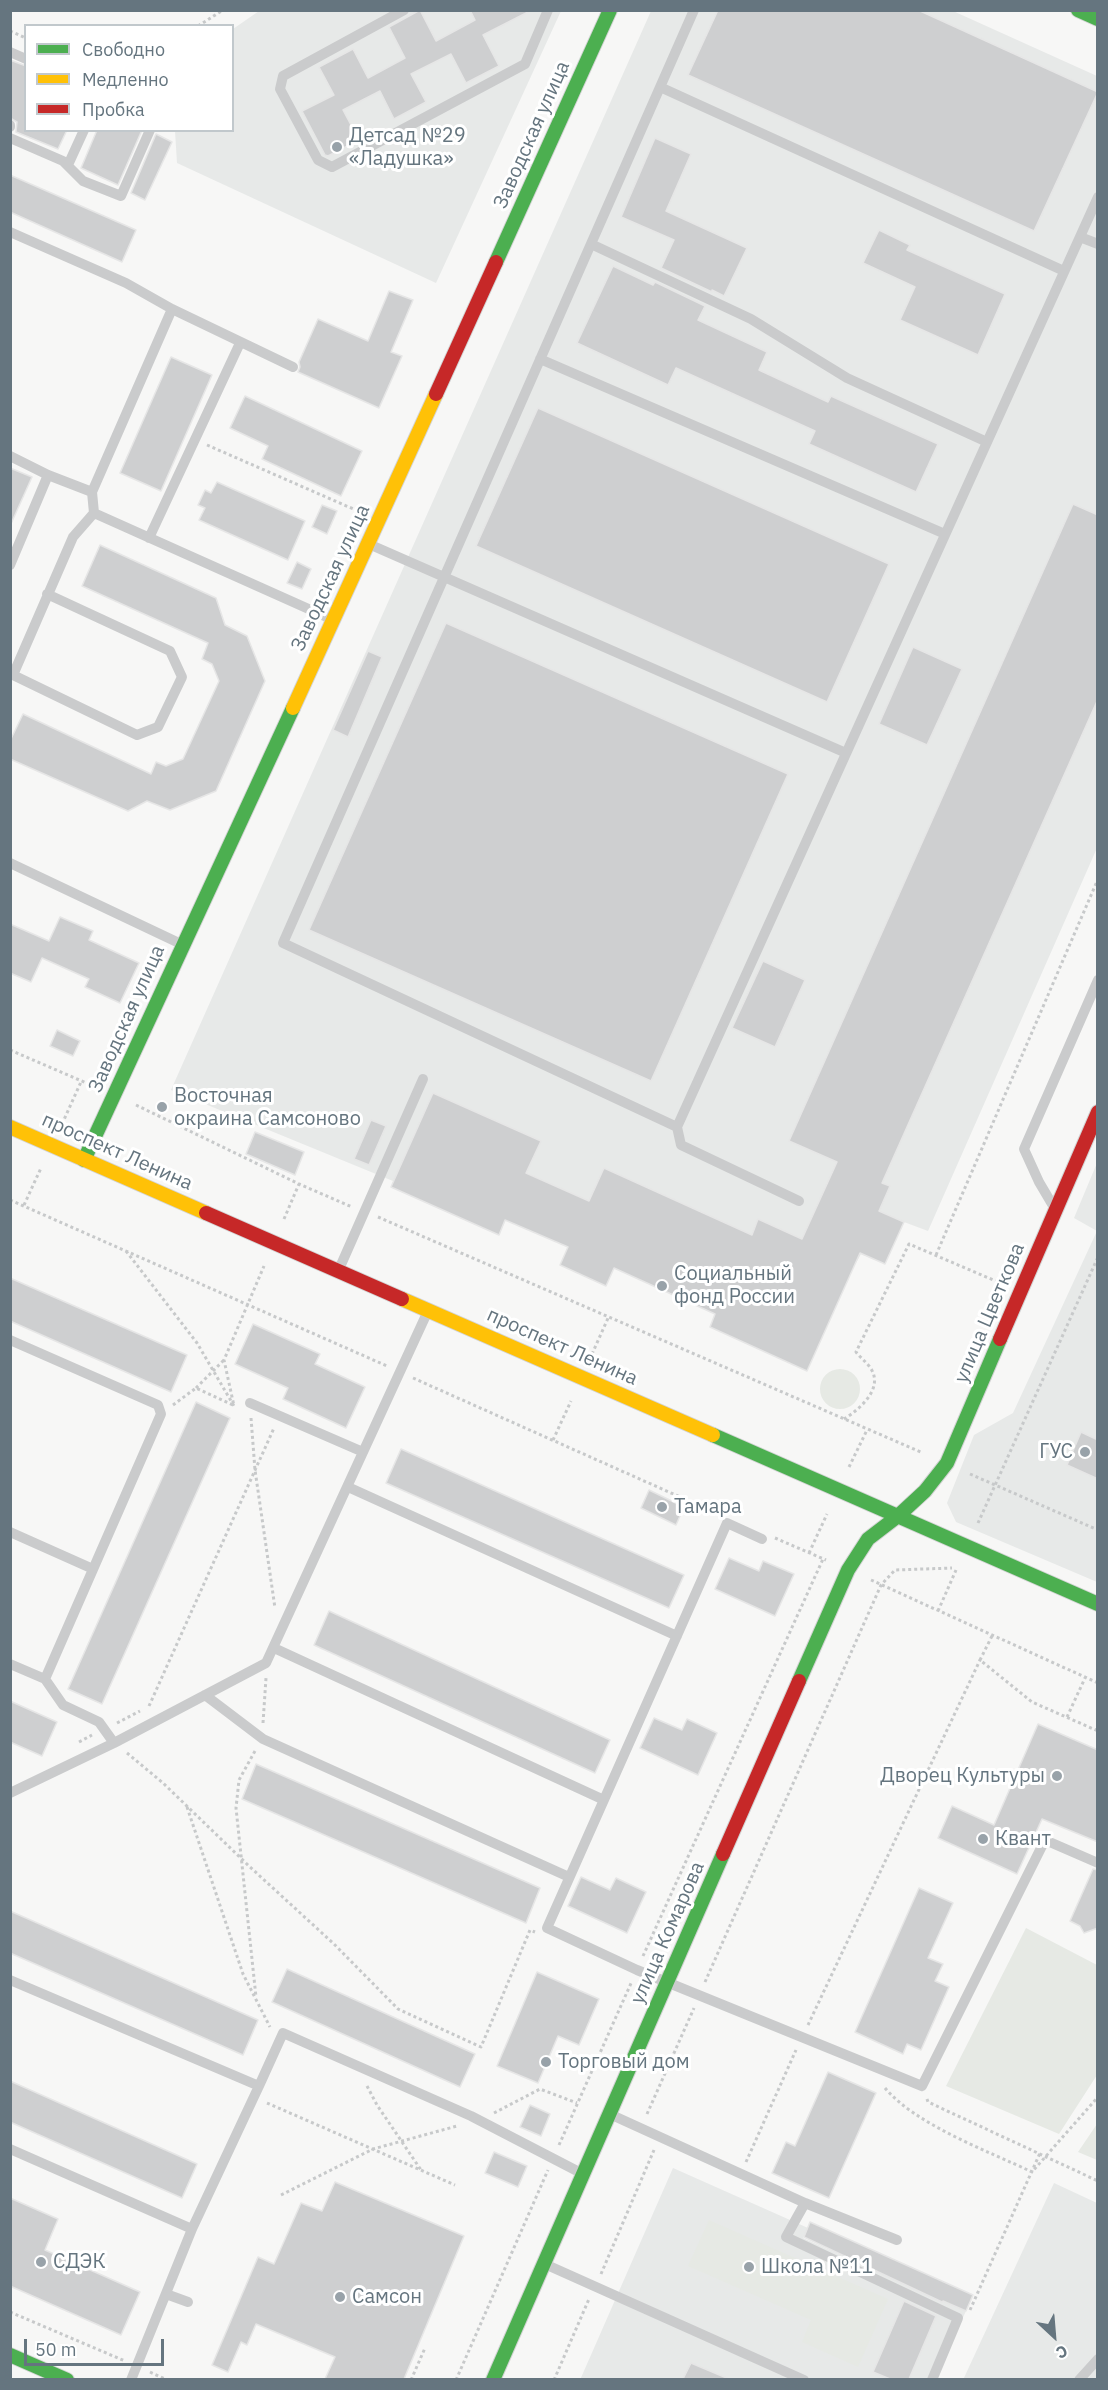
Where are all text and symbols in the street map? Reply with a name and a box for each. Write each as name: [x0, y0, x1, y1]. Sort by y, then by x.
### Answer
legend: [24, 24, 234, 132]
text: Свободно: [82, 38, 165, 61]
street label: Заводская улица: [489, 57, 575, 213]
text: Медленно: [82, 68, 169, 91]
text: Пробка: [82, 98, 145, 121]
place label: Детсад №29 «Ладушка»: [349, 124, 466, 171]
marker: Детсад №29 «Ладушка»: [330, 140, 344, 154]
street label: Заводская улица: [286, 501, 376, 655]
street label: Заводская улица: [84, 941, 170, 1097]
place label: Восточная окраина Самсоново: [174, 1084, 361, 1131]
marker: Восточная окраина Самсоново: [155, 1100, 169, 1114]
street label: проспект Ленина: [38, 1108, 196, 1196]
street label: улица Цветкова: [950, 1239, 1030, 1387]
place label: Социальный фонд России: [674, 1262, 795, 1309]
marker: Социальный фонд России: [655, 1279, 669, 1293]
street label: проспект Ленина: [483, 1303, 641, 1391]
place label: ГУС: [1039, 1440, 1073, 1464]
marker: ГУС: [1078, 1445, 1092, 1459]
place label: Тамара: [674, 1495, 742, 1519]
marker: Тамара: [655, 1500, 669, 1514]
place label: Дворец Культуры: [880, 1764, 1045, 1788]
marker: Дворец Культуры: [1050, 1769, 1064, 1783]
place label: Квант: [995, 1827, 1051, 1851]
marker: Квант: [976, 1832, 990, 1846]
street label: улица Комарова: [626, 1858, 710, 2008]
place label: Торговый дом: [558, 2050, 690, 2074]
marker: Торговый дом: [539, 2055, 553, 2069]
place label: СДЭК: [53, 2250, 106, 2274]
marker: СДЭК: [34, 2255, 48, 2269]
place label: Школа №11: [761, 2255, 873, 2279]
marker: Школа №11: [742, 2260, 756, 2274]
place label: Самсон: [352, 2285, 422, 2309]
marker: Самсон: [333, 2290, 347, 2304]
north arrow: [1024, 2306, 1084, 2366]
scale bar: [27, 2327, 166, 2365]
text: 50 m: [35, 2338, 77, 2361]
text: С: [1053, 2341, 1071, 2363]

